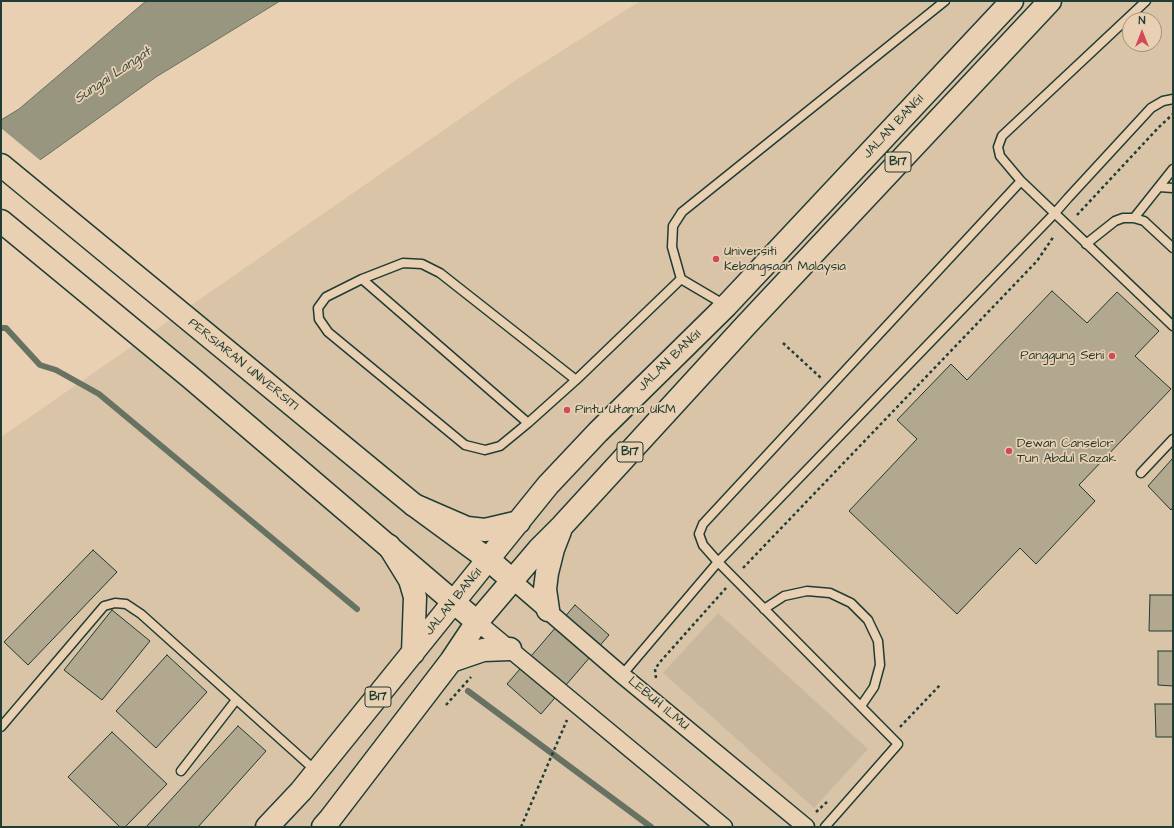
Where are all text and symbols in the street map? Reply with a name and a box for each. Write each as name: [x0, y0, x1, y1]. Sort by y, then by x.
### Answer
north arrow: [1122, 12, 1162, 52]
text: N: [1139, 13, 1145, 28]
water label: Sungai Langat: [71, 44, 155, 108]
street label: JALAN BANGI: [860, 91, 928, 163]
road number: B17: [885, 152, 911, 172]
place label: Universiti Kebangsaan Malaysia: [724, 244, 846, 275]
marker: Universiti Kebangsaan Malaysia: [711, 254, 721, 264]
street label: PERSIARAN UNIVERSITI: [185, 316, 301, 414]
street label: JALAN BANGI: [635, 327, 705, 395]
place label: Panggung Seni: [1020, 348, 1104, 364]
marker: Panggung Seni: [1107, 351, 1117, 361]
place label: Pintu Utama UKM: [575, 402, 676, 418]
marker: Pintu Utama UKM: [562, 405, 572, 415]
place label: Dewan Canselor Tun Abdul Razak: [1017, 436, 1116, 467]
road number: B17: [617, 442, 643, 462]
marker: Dewan Canselor Tun Abdul Razak: [1004, 446, 1014, 456]
street label: JALAN BANGI: [422, 565, 486, 639]
street label: LEBUH ILMU: [624, 674, 692, 734]
road number: B17: [365, 687, 391, 707]

